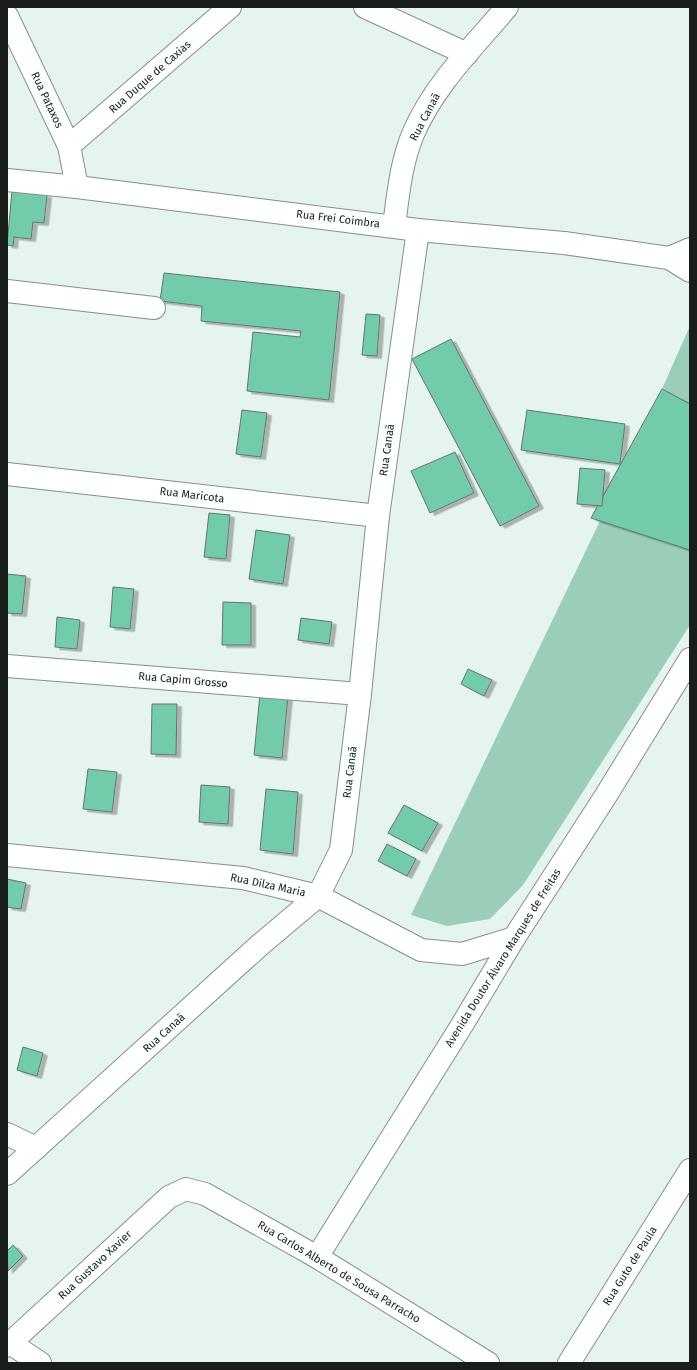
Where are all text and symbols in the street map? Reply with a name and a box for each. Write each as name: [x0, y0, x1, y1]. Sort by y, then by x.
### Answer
street label: Rua Duque de Caxias: [106, 38, 194, 116]
street label: Rua Pataxos: [28, 70, 66, 130]
street label: Rua Canaã: [407, 91, 443, 143]
street label: Rua Frei Coimbra: [295, 207, 381, 231]
street label: Rua Canaã: [377, 423, 397, 477]
street label: Rua Maricota: [159, 485, 225, 505]
street label: Rua Capim Grosso: [138, 670, 228, 690]
street label: Rua Canaã: [340, 745, 360, 799]
street label: Avenida Doutor Álvaro Marques de Freitas: [442, 866, 564, 1050]
street label: Rua Dilza Maria: [229, 871, 307, 899]
street label: Rua Canaã: [140, 1011, 188, 1055]
street label: Rua Carlos Alberto de Sousa Parracho: [255, 1218, 423, 1326]
street label: Rua Guto de Paula: [600, 1224, 660, 1308]
street label: Rua Gustavo Xavier: [56, 1227, 135, 1302]

